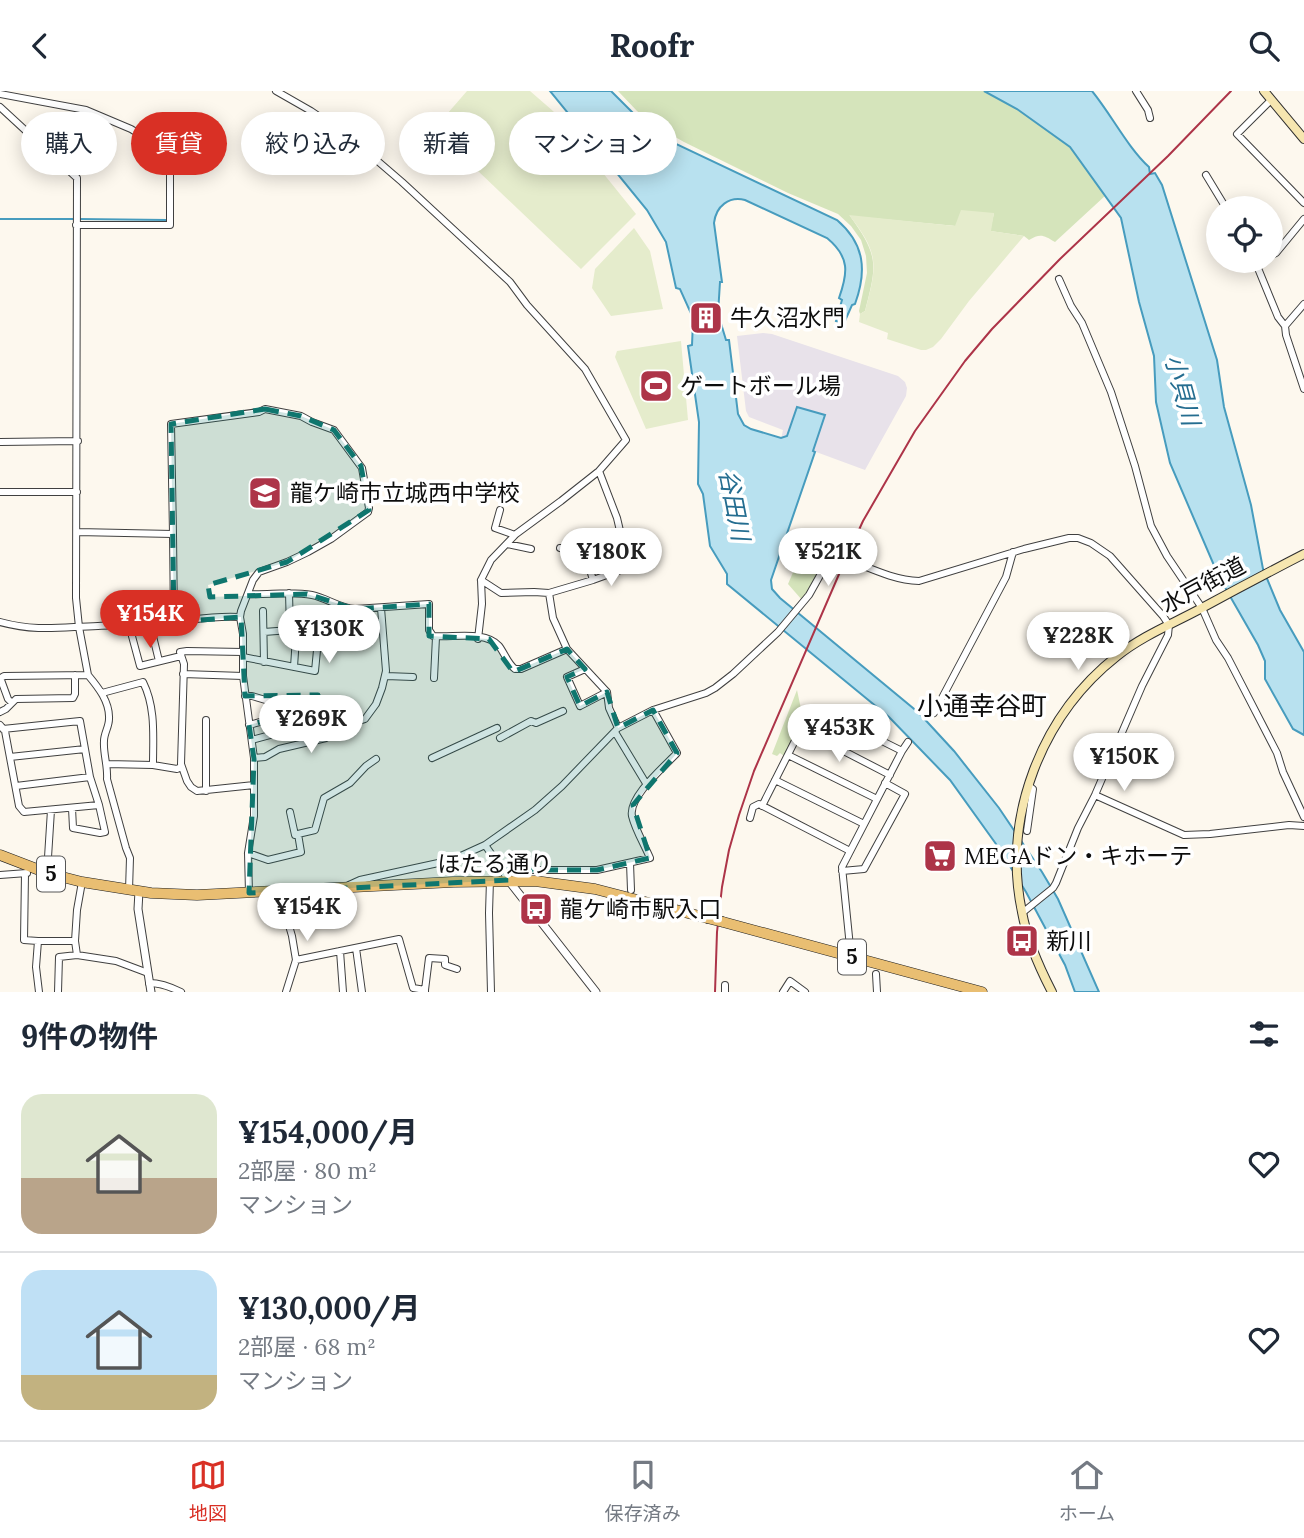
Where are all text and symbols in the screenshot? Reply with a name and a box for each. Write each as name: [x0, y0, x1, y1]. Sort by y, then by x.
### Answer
text: Roofr: [610, 25, 694, 66]
icon: back: [21, 27, 59, 65]
icon: search: [1245, 27, 1283, 65]
chip: 購入: [21, 112, 117, 175]
chip: 賃貸: [131, 112, 227, 175]
chip: 絞り込み: [241, 112, 385, 175]
chip: 新着: [399, 112, 495, 175]
chip: マンション: [509, 112, 677, 175]
map controls: [1206, 196, 1283, 273]
button: locate: [1206, 196, 1283, 273]
building icon: 牛久沼水門: [687, 299, 725, 337]
place label: 牛久沼水門: [730, 303, 845, 332]
water label: 小貝川: [1158, 351, 1208, 432]
sports icon: ゲートボール場: [637, 367, 675, 405]
place label: ゲートボール場: [680, 371, 841, 400]
water label: 谷田川: [712, 467, 757, 546]
school or university icon: 龍ケ崎市立城西中学校: [246, 474, 284, 512]
place label: 龍ケ崎市立城西中学校: [290, 478, 520, 507]
pin: ¥180K: [562, 529, 660, 588]
pin: ¥521K: [779, 529, 877, 588]
text: ¥180K: [576, 536, 646, 565]
text: ¥521K: [795, 536, 862, 565]
street label: 水戸街道: [1155, 550, 1250, 619]
pin: ¥154K: [101, 591, 199, 650]
text: ¥154K: [116, 598, 184, 627]
pin: ¥130K: [280, 605, 378, 665]
text: ¥130K: [294, 613, 364, 642]
pin: ¥228K: [1029, 613, 1127, 672]
text: ¥228K: [1043, 620, 1113, 649]
district label: 小通幸谷町: [917, 689, 1047, 722]
pin: ¥269K: [262, 695, 360, 755]
text: ¥269K: [275, 703, 347, 732]
pin: ¥453K: [790, 705, 888, 764]
text: ¥453K: [804, 712, 874, 741]
pin: ¥150K: [1075, 733, 1173, 793]
text: ¥150K: [1089, 741, 1159, 770]
supermarket icon: MEGAドン・キホーテ: [921, 837, 959, 875]
place label: MEGAドン・キホーテ: [964, 841, 1192, 870]
street label: ほたる通り: [438, 849, 553, 878]
road number: 5: [37, 857, 65, 891]
pin: ¥154K: [258, 883, 356, 943]
bus stop icon: 龍ケ崎市駅入口: [517, 890, 555, 928]
text: ¥154K: [273, 891, 341, 920]
place label: 龍ケ崎市駅入口: [560, 894, 721, 923]
bus stop icon: 新川: [1003, 922, 1041, 960]
place label: 新川: [1046, 926, 1092, 955]
road number: 5: [838, 939, 866, 975]
icon: filters: [1245, 1015, 1283, 1053]
text: 9件の物件: [21, 1017, 158, 1055]
text: ¥154,000/月: [238, 1113, 418, 1151]
icon: home: [77, 1122, 161, 1206]
icon: heart: [1245, 1145, 1283, 1183]
text: 2部屋 · 80 m²: [238, 1156, 377, 1185]
text: マンション: [238, 1190, 353, 1219]
text: ¥130,000/月: [238, 1289, 421, 1327]
icon: home: [77, 1298, 161, 1382]
icon: heart: [1245, 1321, 1283, 1359]
text: 2部屋 · 68 m²: [238, 1332, 376, 1361]
text: マンション: [238, 1366, 353, 1395]
tab: 地図: [189, 1456, 227, 1525]
tab: 保存済み: [605, 1456, 681, 1525]
tab: ホーム: [1059, 1456, 1115, 1525]

